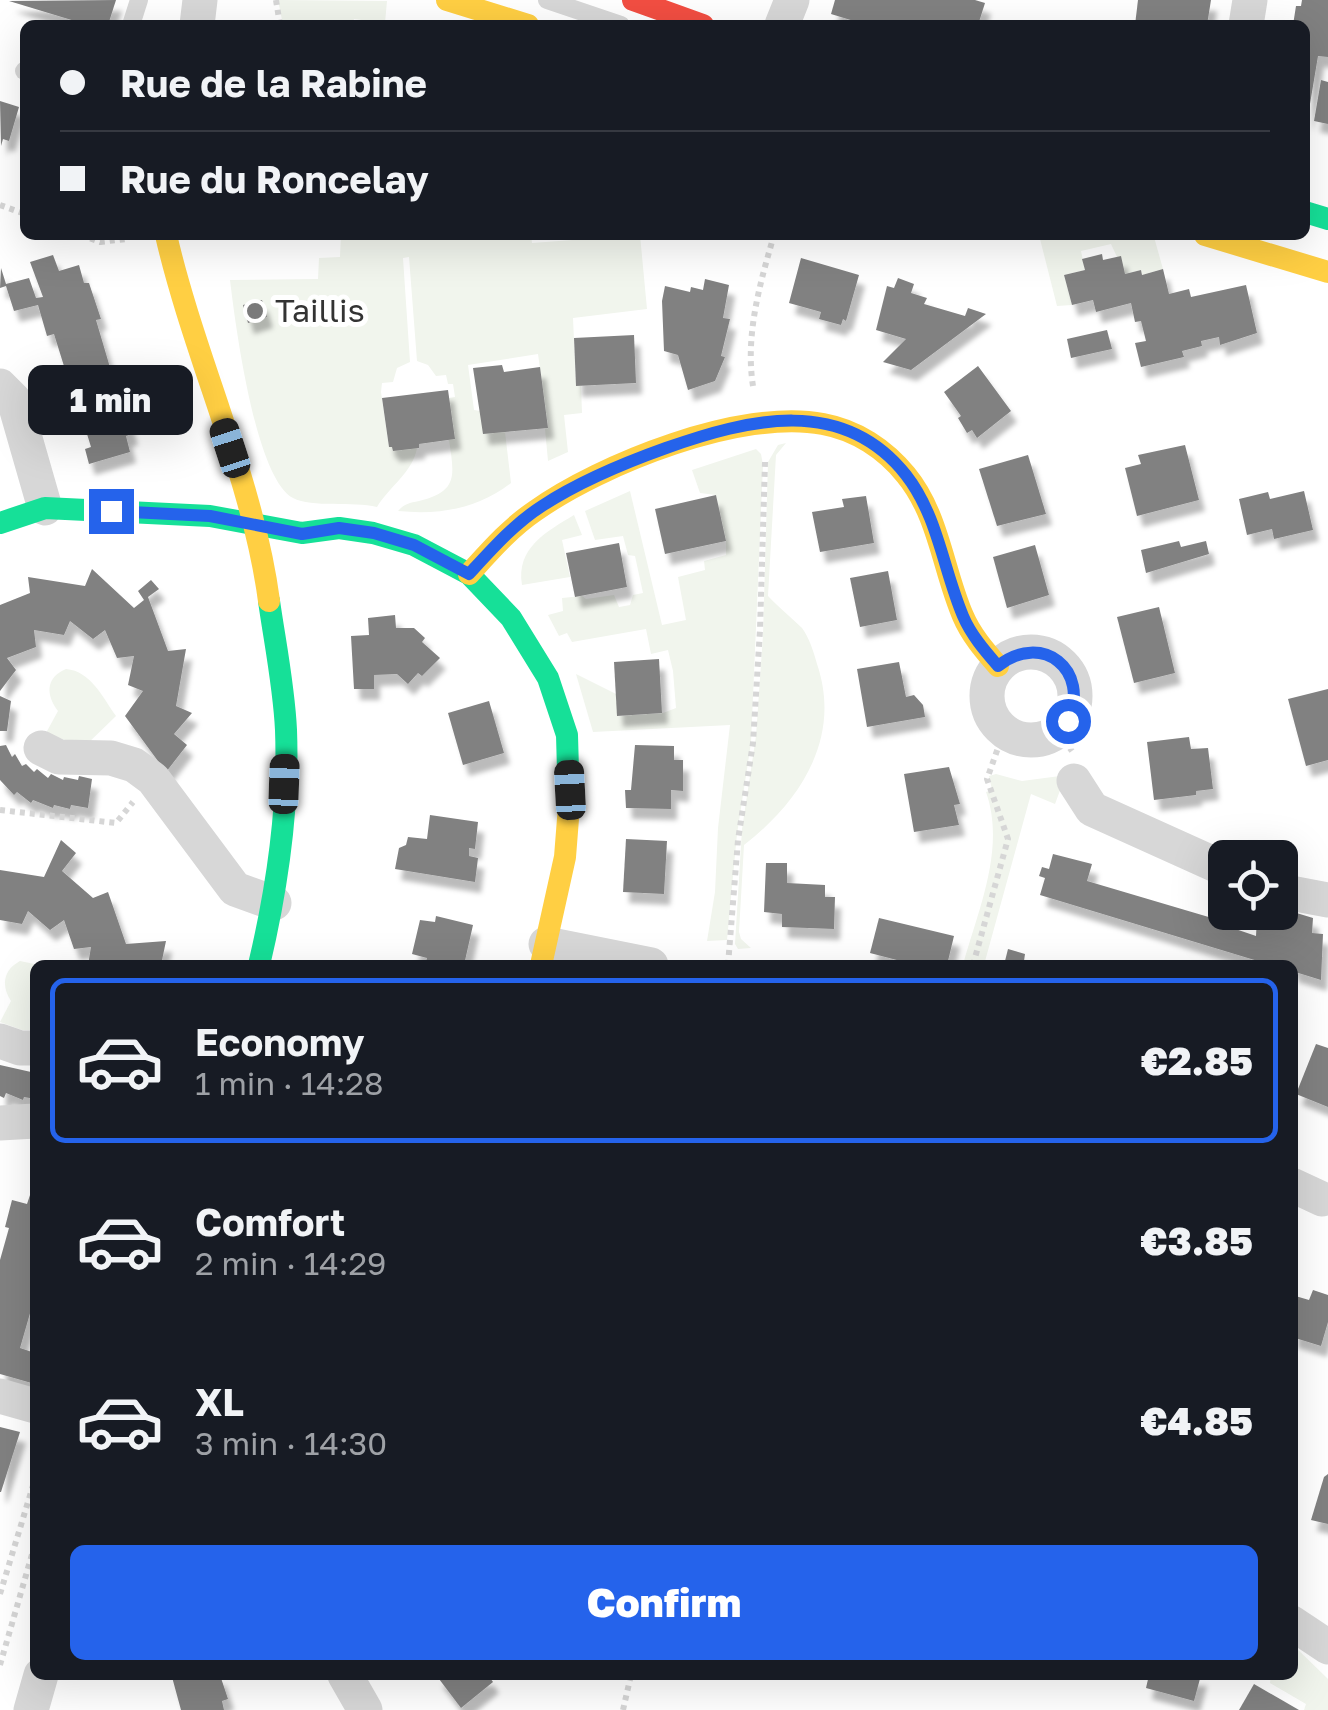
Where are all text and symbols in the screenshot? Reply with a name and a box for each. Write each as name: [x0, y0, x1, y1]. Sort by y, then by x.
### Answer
text: Rue de la Rabine: [120, 60, 427, 105]
text: Rue du Roncelay: [120, 156, 429, 201]
place label: Taillis: [275, 291, 365, 329]
marker: Taillis: [244, 300, 266, 322]
callout: 1 min: [28, 366, 194, 436]
text: 1 min: [70, 381, 151, 419]
car: [206, 415, 254, 481]
route end: [89, 489, 134, 534]
route start: [1046, 699, 1091, 744]
car: [268, 753, 300, 815]
car: [553, 759, 587, 821]
map controls: [1208, 840, 1298, 930]
button: locate: [1208, 840, 1298, 930]
icon: car: [75, 1016, 165, 1106]
text: Economy: [195, 1019, 364, 1064]
text: €2.85: [1141, 1038, 1253, 1083]
text: 1 min · 14:28: [195, 1064, 383, 1102]
icon: car: [75, 1196, 165, 1286]
text: Comfort: [195, 1199, 345, 1244]
text: €3.85: [1140, 1218, 1253, 1263]
text: 2 min · 14:29: [195, 1244, 386, 1282]
icon: car: [75, 1376, 165, 1466]
text: XL: [195, 1379, 244, 1424]
text: €4.85: [1140, 1398, 1253, 1443]
text: 3 min · 14:30: [195, 1424, 387, 1462]
button: Confirm: [70, 1545, 1258, 1660]

